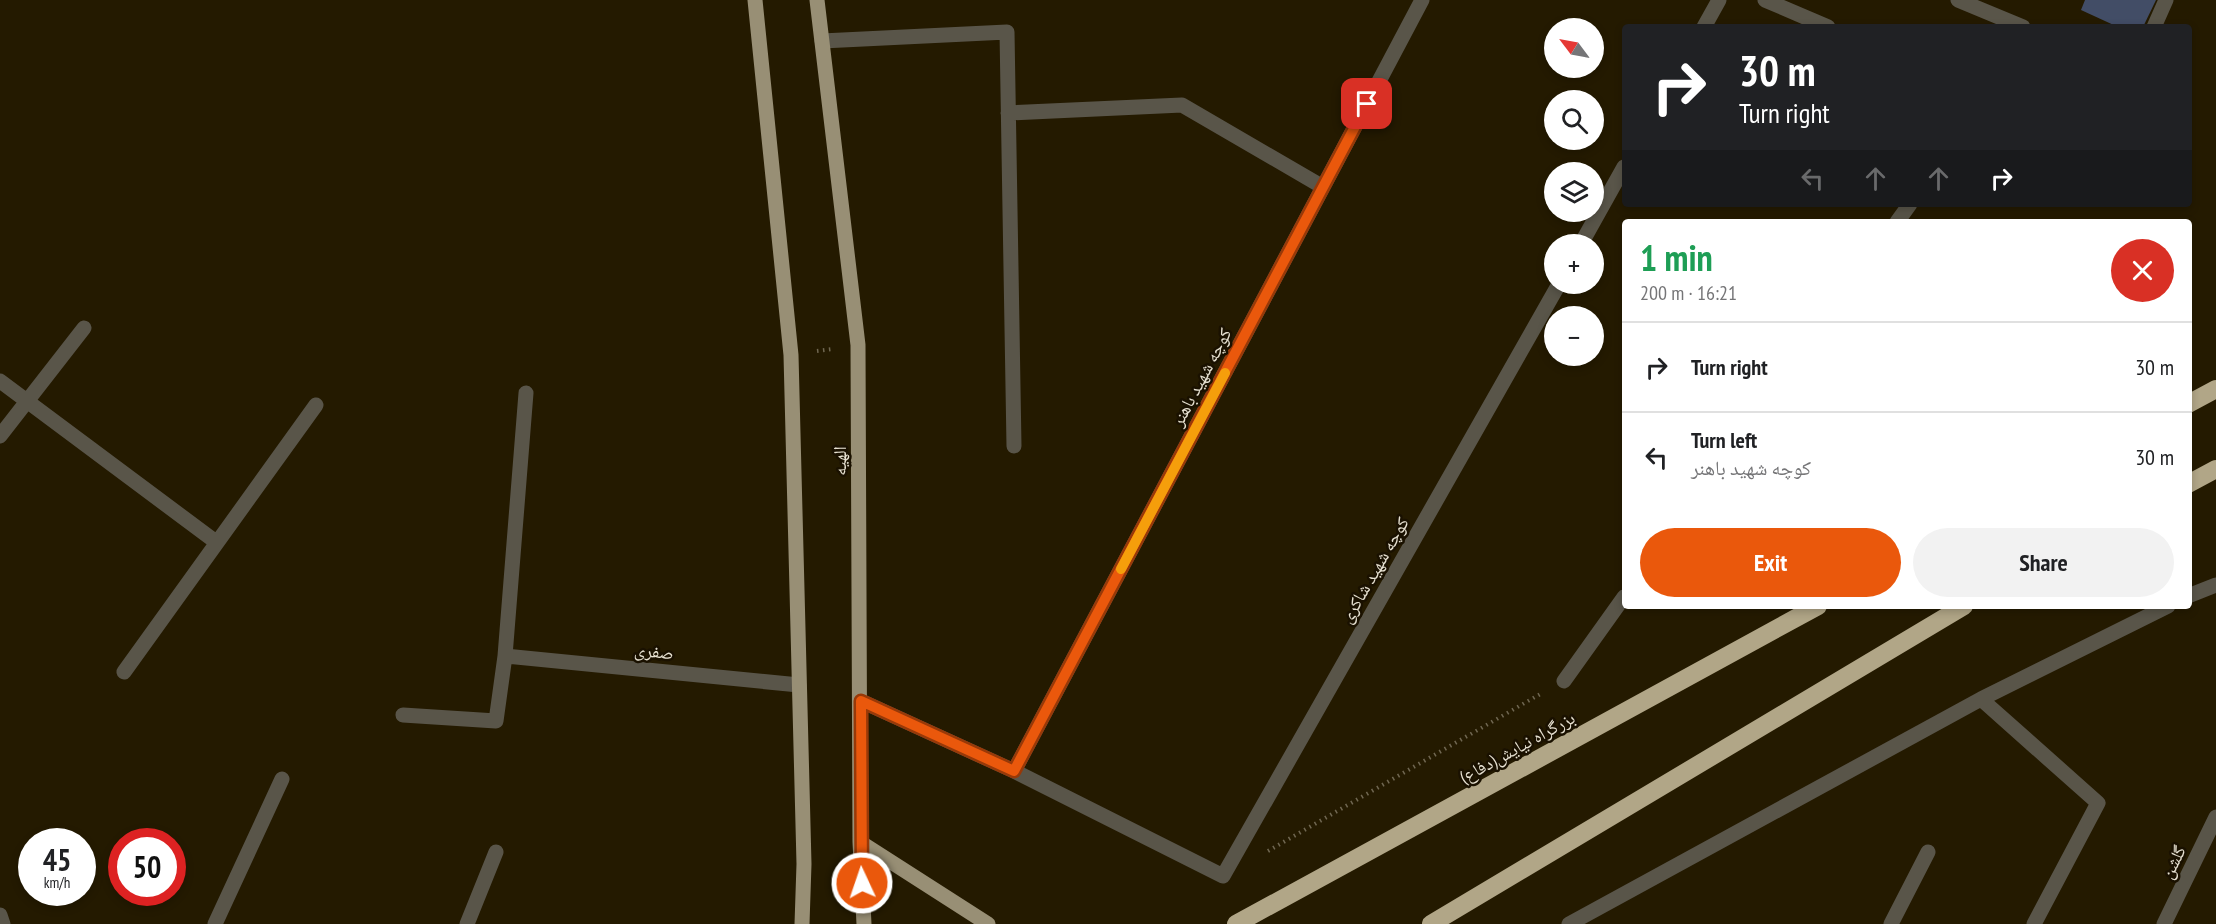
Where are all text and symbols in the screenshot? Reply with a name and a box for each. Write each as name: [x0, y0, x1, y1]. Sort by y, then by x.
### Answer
north arrow: [1544, 18, 1604, 78]
map controls: [1544, 18, 1604, 366]
text: 30 m: [1739, 43, 1816, 98]
icon: right: [1640, 48, 1718, 126]
pin: [1341, 78, 1392, 129]
icon: arrive: [1350, 87, 1383, 120]
button: search: [1544, 90, 1604, 150]
text: Turn right: [1739, 96, 1830, 130]
button: layers: [1544, 162, 1604, 222]
icon: left: [1796, 162, 1829, 195]
icon: ahead: [1859, 162, 1892, 195]
icon: ahead: [1922, 162, 1955, 195]
icon: right: [1985, 162, 2018, 195]
button: +: [1544, 234, 1604, 294]
text: 1 min: [1640, 234, 1713, 281]
button: close: [2111, 239, 2174, 302]
text: 200 m · 16:21: [1640, 280, 1737, 306]
button: −: [1544, 306, 1604, 366]
street label: کوچه شهید باهنر: [1165, 323, 1237, 431]
icon: right: [1640, 351, 1673, 384]
text: Turn right: [1691, 353, 1768, 381]
text: 30 m: [2135, 353, 2174, 381]
text: Turn left: [1691, 426, 1757, 454]
icon: left: [1640, 441, 1673, 474]
text: 30 m: [2135, 443, 2174, 471]
street label: الهیه: [828, 446, 851, 476]
text: کوچه شهید باهنر: [1691, 455, 1811, 481]
street label: کوچه شهید شاکری: [1334, 512, 1414, 627]
button: Exit: [1640, 528, 1901, 597]
button: Share: [1913, 528, 2174, 597]
street label: صفری: [633, 637, 675, 665]
street label: بزرگراه نیایش(دفاع): [1455, 706, 1579, 788]
speed limit sign: 50: [108, 828, 186, 906]
text: 45: [43, 840, 71, 879]
street label: گلشن: [2155, 841, 2191, 882]
position arrow: [830, 851, 894, 915]
text: km/h: [44, 873, 70, 892]

